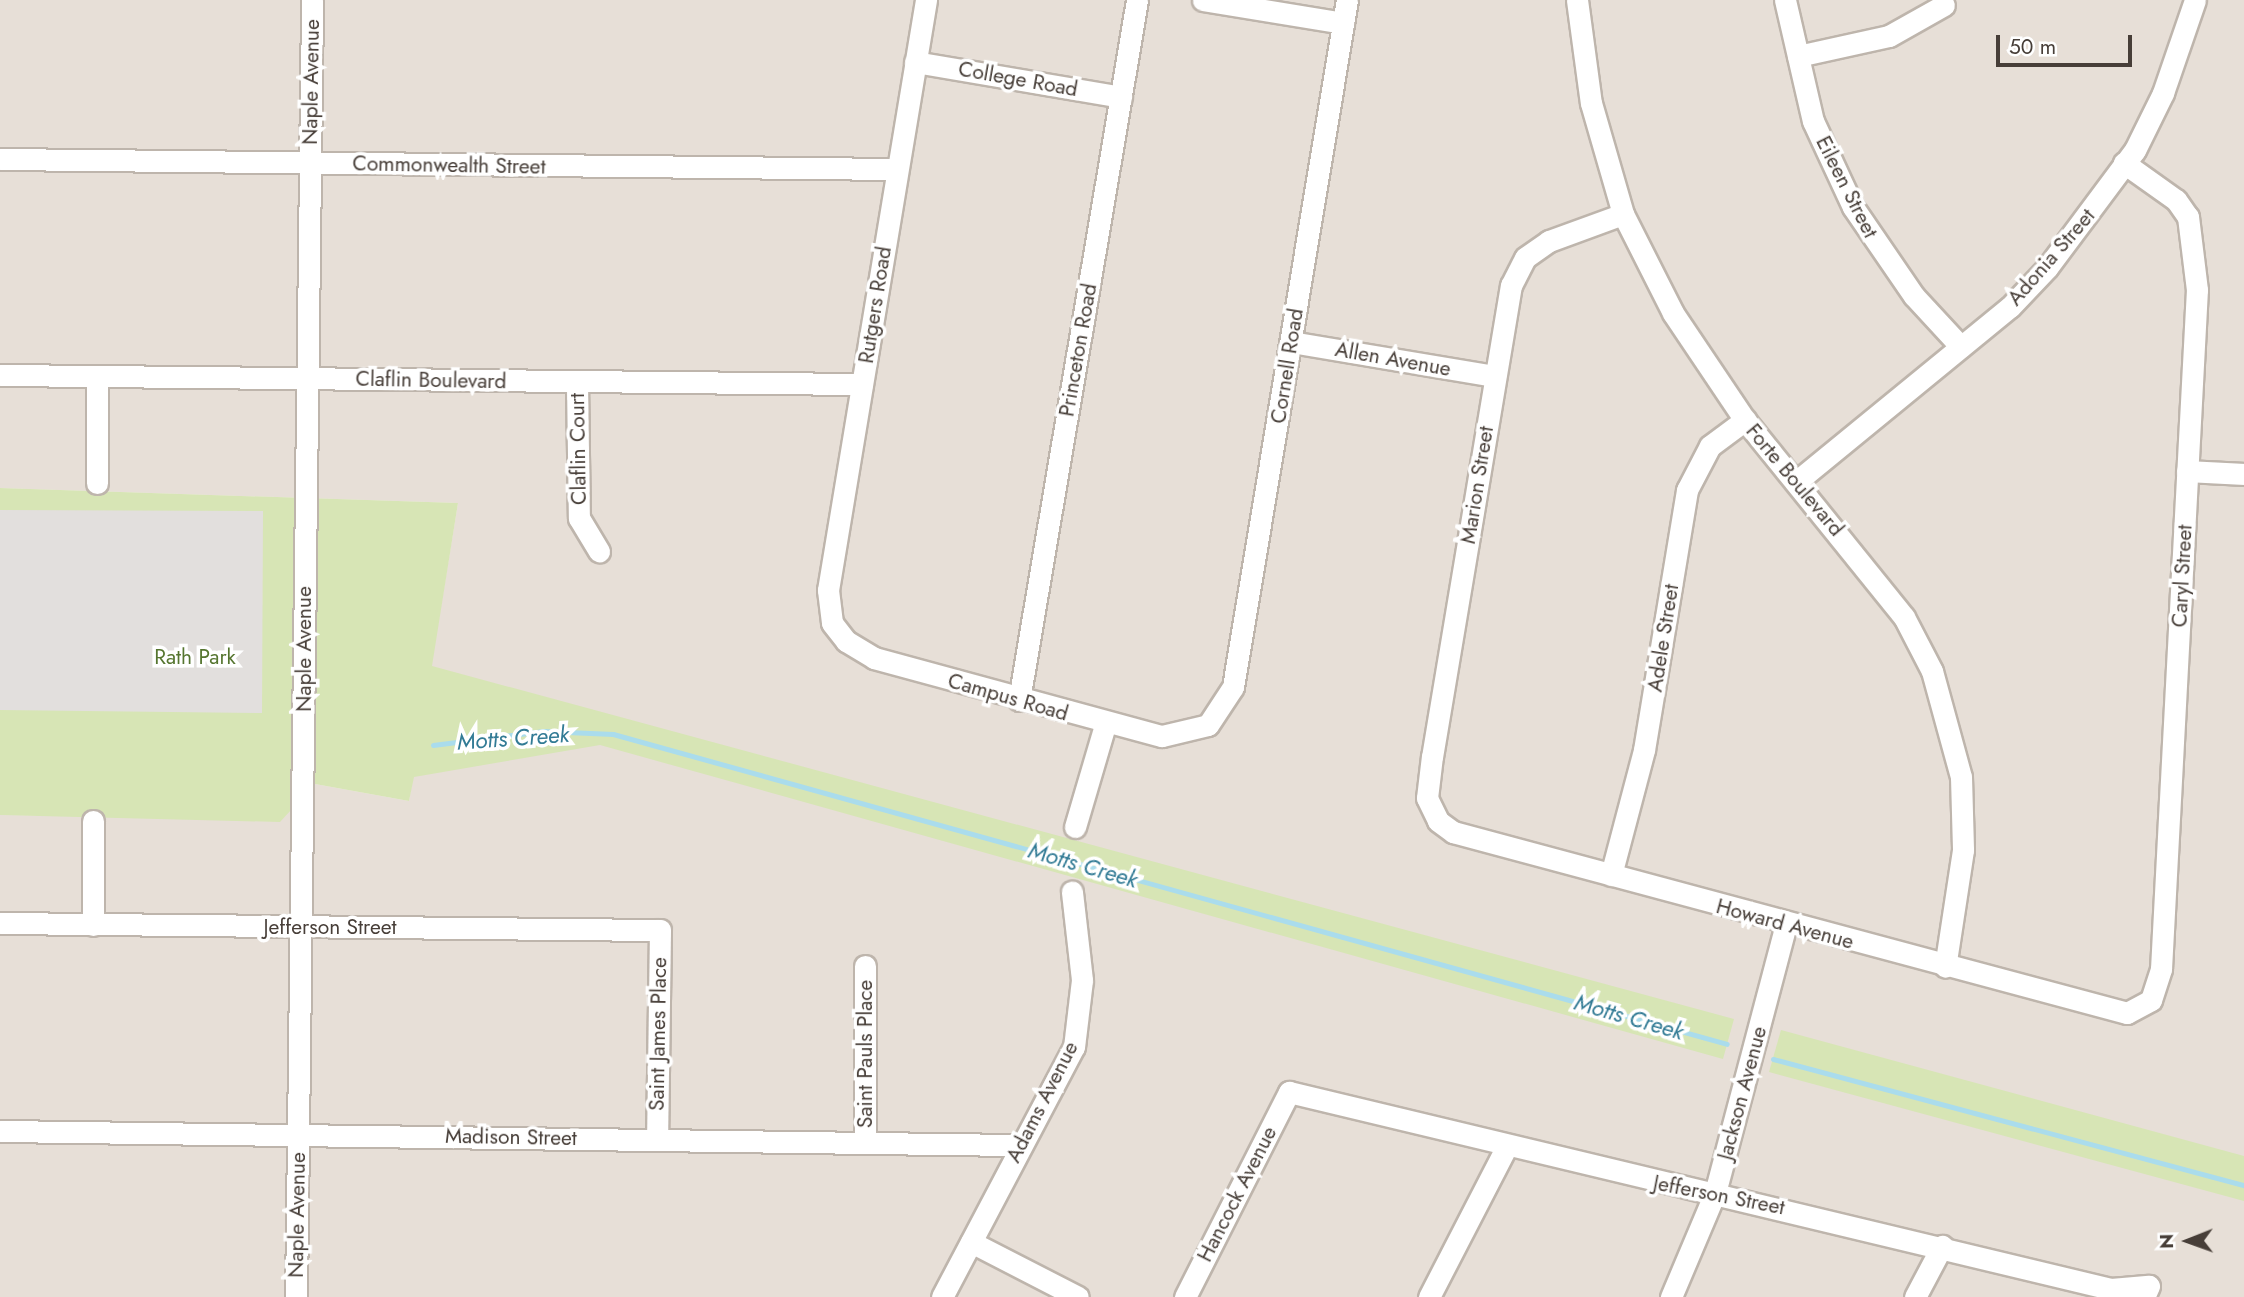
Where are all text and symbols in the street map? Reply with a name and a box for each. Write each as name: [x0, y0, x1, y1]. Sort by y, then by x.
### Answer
street label: Naple Avenue: [297, 19, 325, 145]
scale bar: [1999, 21, 2136, 65]
text: 50 m: [2009, 32, 2056, 62]
street label: College Road: [956, 56, 1080, 102]
street label: Eileen Street: [1811, 132, 1883, 242]
street label: Commonwealth Street: [352, 151, 546, 179]
street label: Adonia Street: [2002, 203, 2100, 311]
street label: Rutgers Road: [853, 245, 897, 365]
street label: Princeton Road: [1054, 281, 1102, 419]
street label: Cornell Road: [1265, 307, 1309, 425]
street label: Allen Avenue: [1333, 336, 1453, 382]
street label: Claflin Boulevard: [355, 366, 507, 394]
street label: Claflin Court: [564, 393, 592, 505]
street label: Forte Boulevard: [1741, 419, 1849, 541]
street label: Marion Street: [1455, 424, 1499, 546]
street label: Caryl Street: [2167, 524, 2197, 628]
street label: Adele Street: [1642, 582, 1684, 694]
street label: Naple Avenue: [291, 586, 317, 712]
park label: Rath Park: [154, 644, 236, 670]
street label: Campus Road: [945, 668, 1071, 726]
water label: Motts Creek: [456, 720, 570, 756]
water label: Motts Creek: [1025, 836, 1141, 894]
street label: Howard Avenue: [1713, 894, 1857, 954]
street label: Jefferson Street: [263, 914, 397, 940]
street label: Saint James Place: [644, 957, 672, 1111]
street label: Saint Pauls Place: [852, 980, 878, 1128]
water label: Motts Creek: [1571, 988, 1687, 1046]
street label: Jackson Avenue: [1712, 1024, 1772, 1162]
street label: Adams Avenue: [1001, 1037, 1083, 1167]
street label: Hancock Avenue: [1192, 1122, 1282, 1266]
street label: Madison Street: [445, 1123, 577, 1151]
street label: Naple Avenue: [283, 1152, 311, 1278]
street label: Jefferson Street: [1651, 1170, 1787, 1220]
north arrow: [2153, 1206, 2223, 1276]
text: N: [2153, 1234, 2180, 1249]

